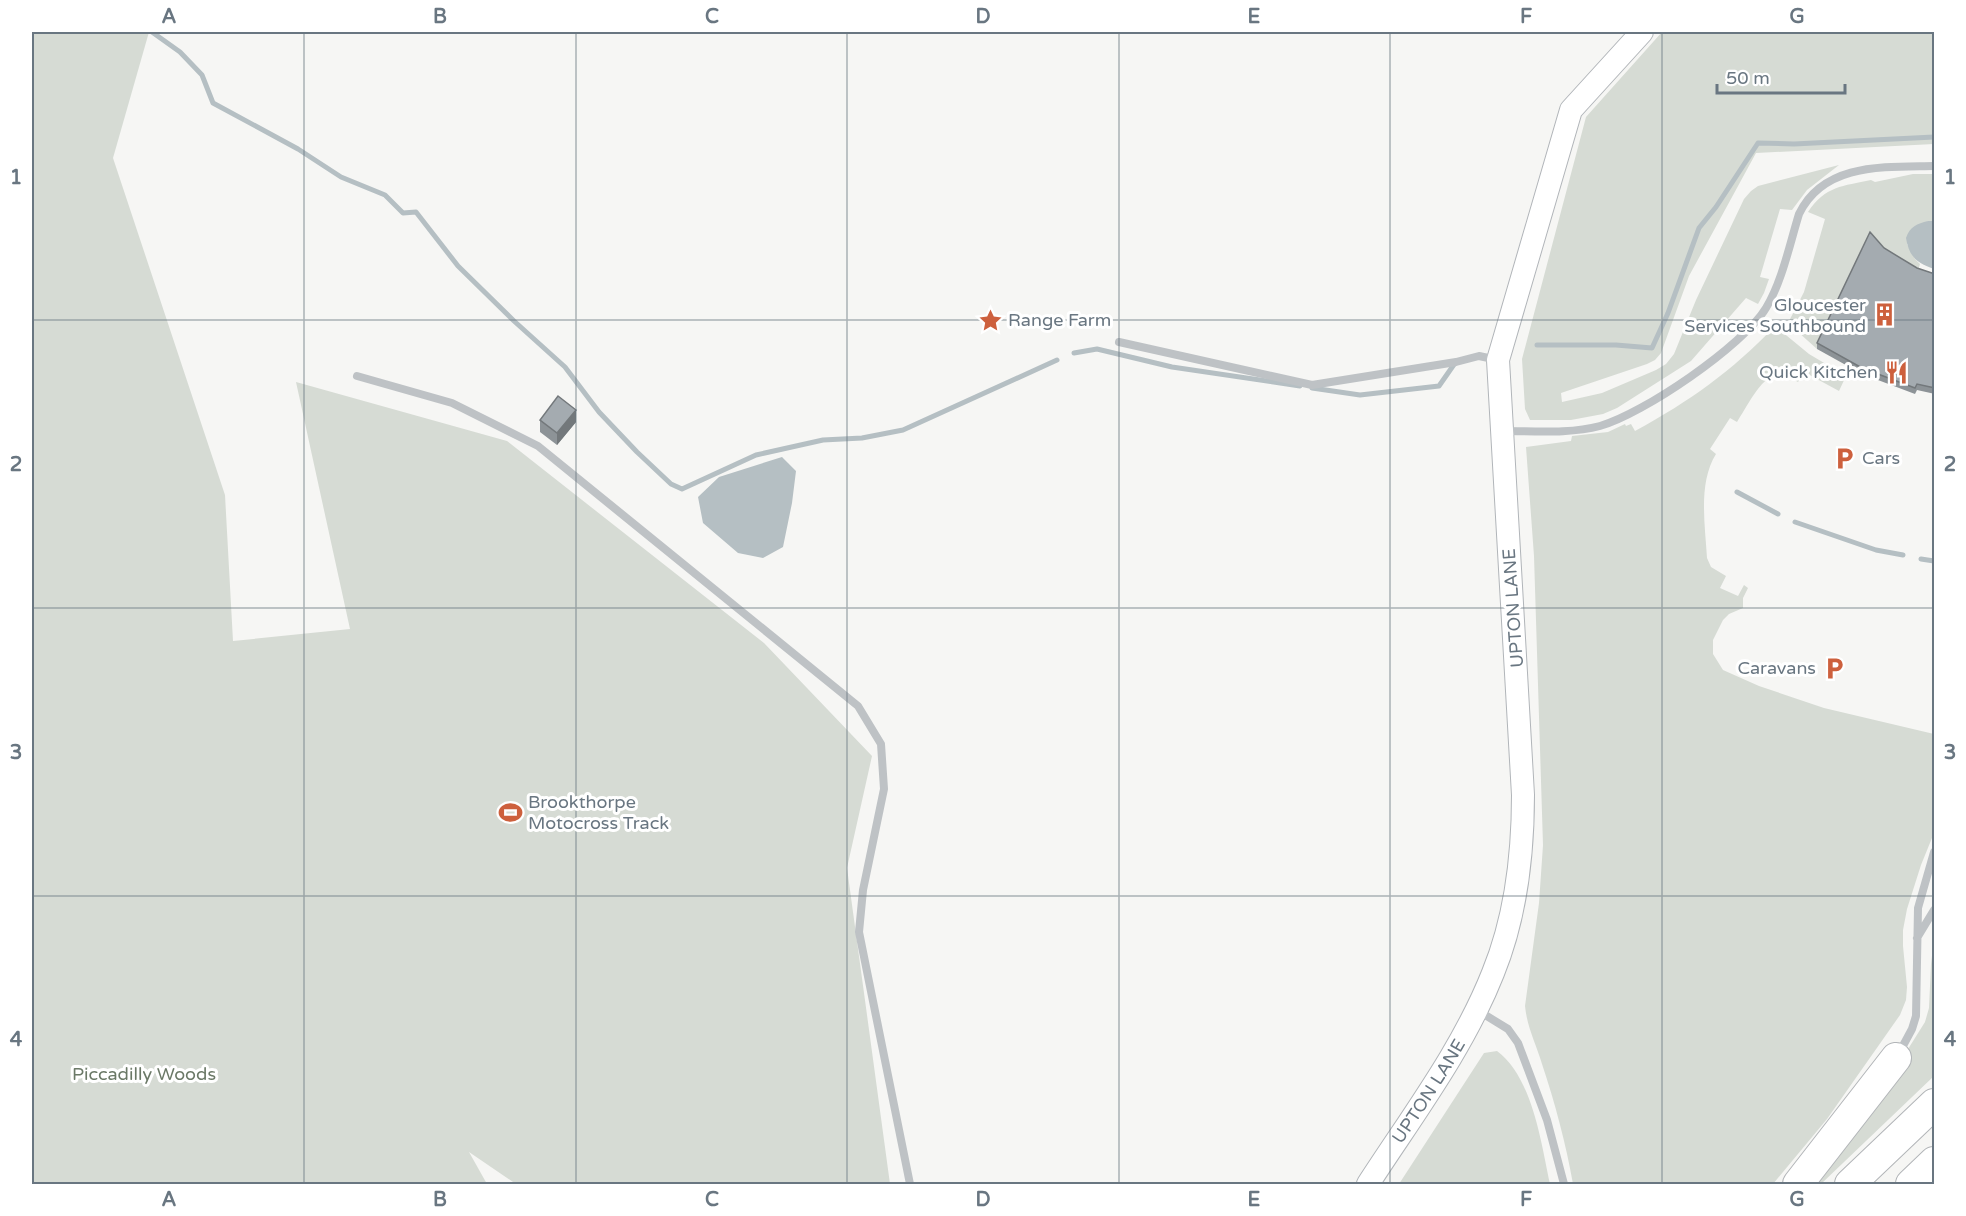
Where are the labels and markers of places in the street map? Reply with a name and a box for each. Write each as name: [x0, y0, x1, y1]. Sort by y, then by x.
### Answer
place label: Gloucester Services Southbound: [1684, 294, 1866, 337]
building icon: Gloucester Services Southbound: [1871, 302, 1897, 328]
place icon: Range Farm: [977, 307, 1003, 333]
place label: Range Farm: [1008, 309, 1111, 331]
restaurant icon: Quick Kitchen: [1883, 359, 1909, 385]
place label: Quick Kitchen: [1759, 361, 1878, 383]
parking icon: Cars: [1831, 445, 1857, 471]
place label: Cars: [1862, 447, 1900, 469]
parking icon: Caravans: [1821, 655, 1847, 681]
place label: Caravans: [1737, 657, 1816, 679]
place label: Brookthorpe Motocross Track: [528, 791, 669, 834]
sports icon: Brookthorpe Motocross Track: [497, 799, 523, 825]

